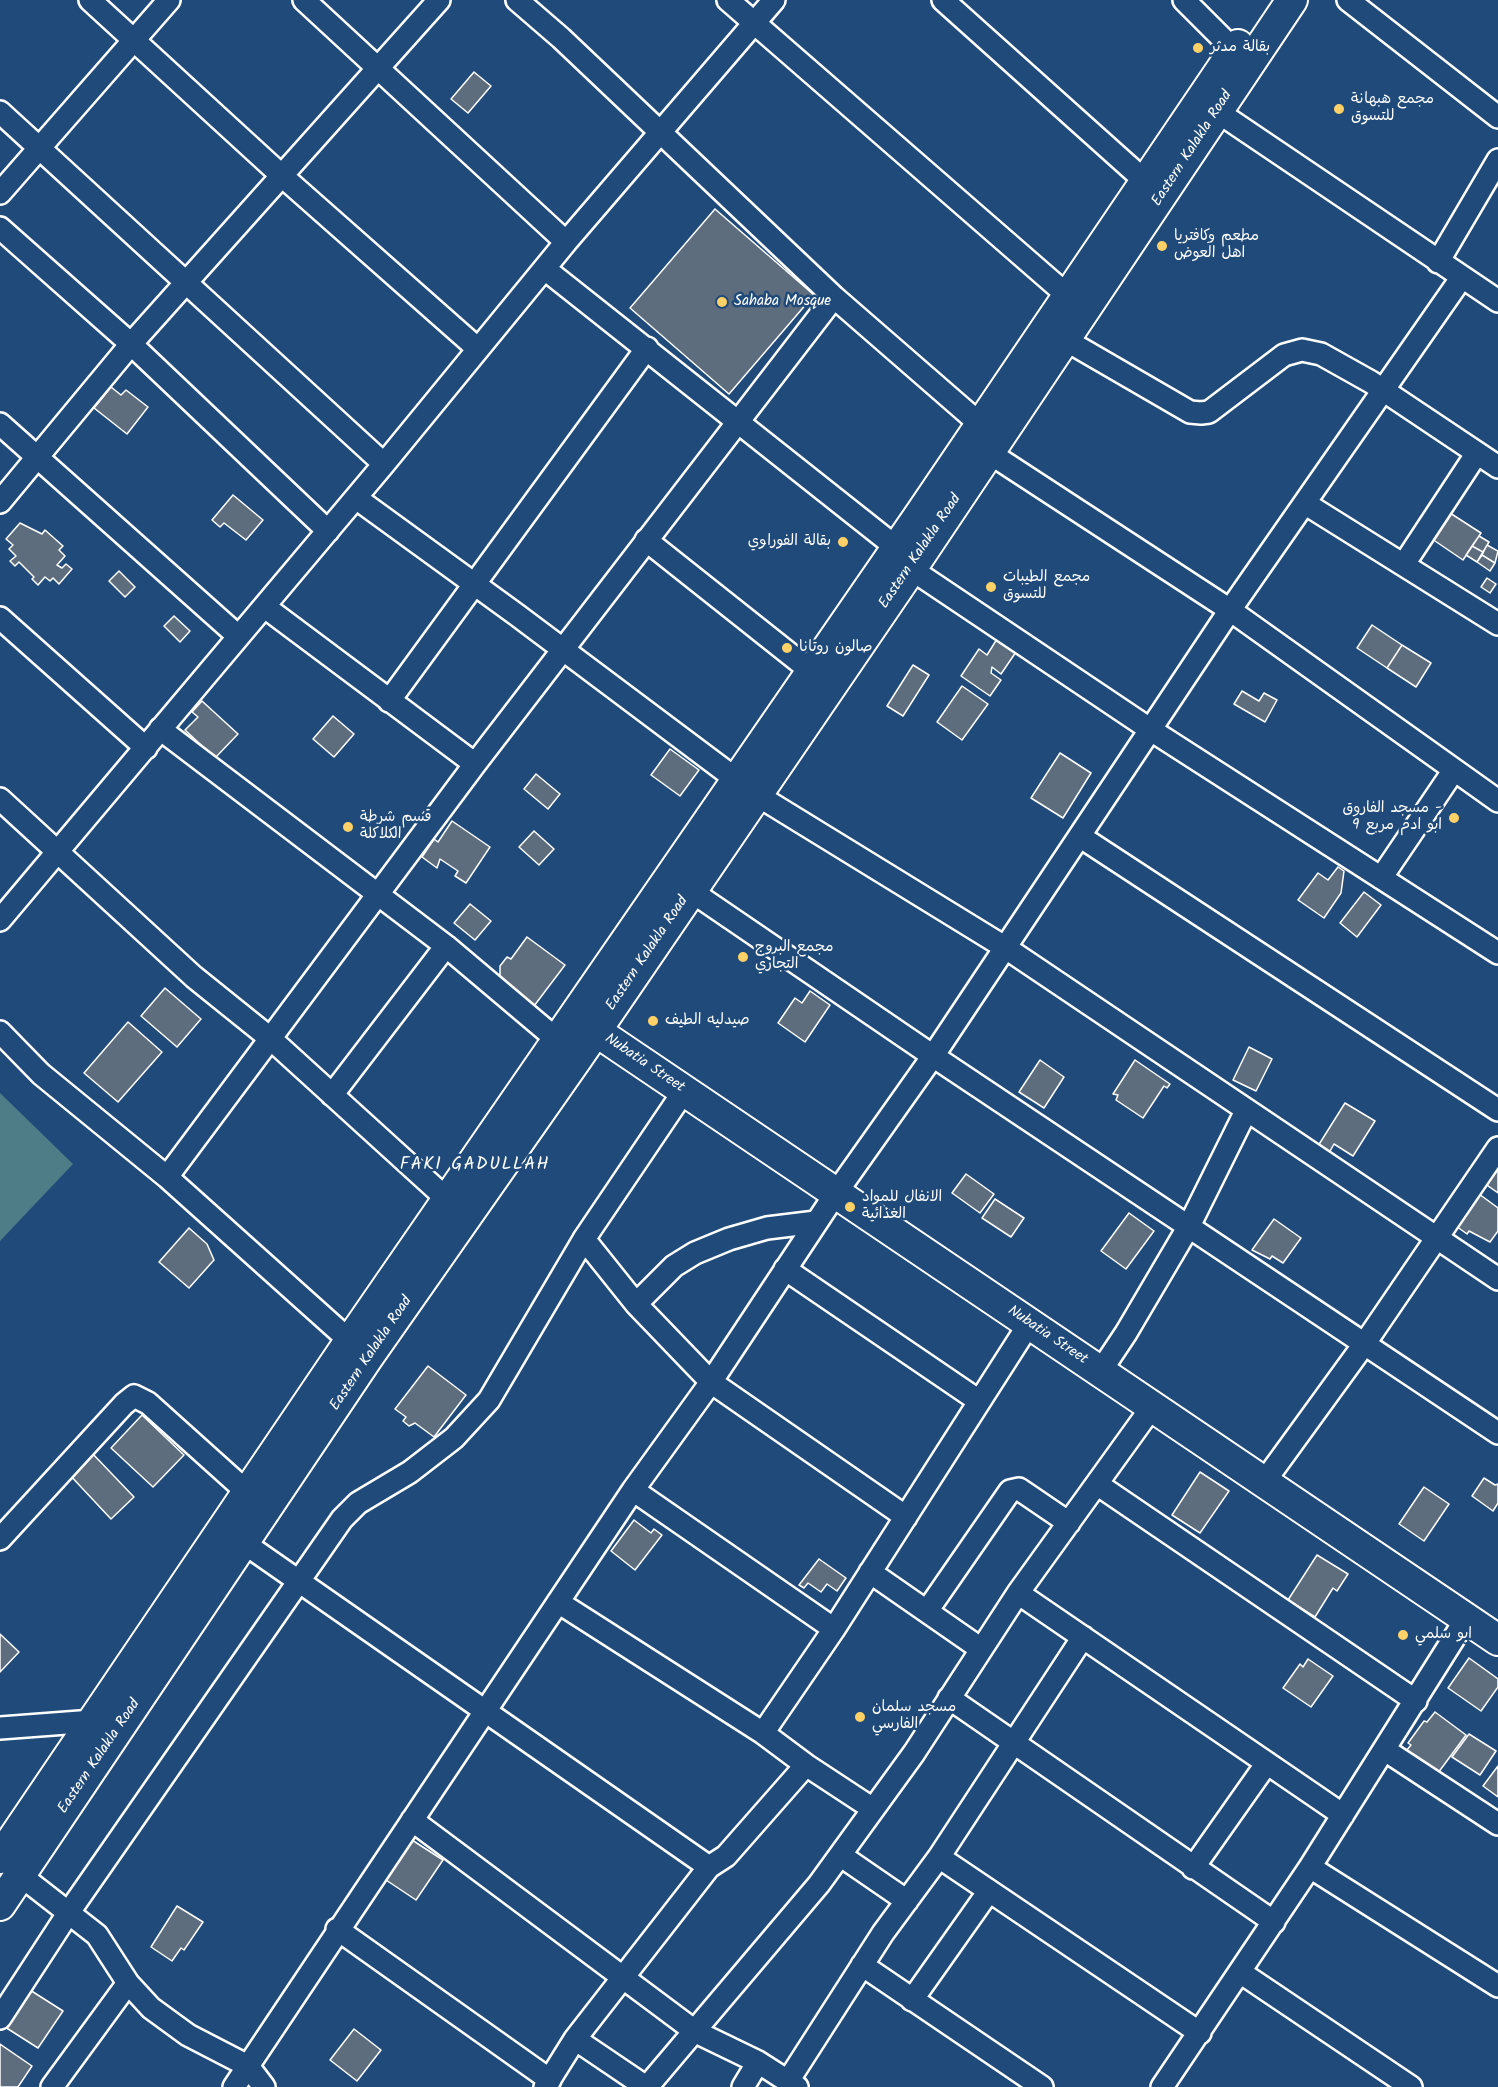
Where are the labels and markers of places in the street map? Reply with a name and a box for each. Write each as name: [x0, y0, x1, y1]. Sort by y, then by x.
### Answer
place label: بقالة مدثر: [1210, 39, 1270, 57]
marker: بقالة مدثر: [1191, 41, 1205, 55]
place label: مجمع هبهانة للتسوق: [1351, 91, 1434, 126]
marker: مجمع هبهانة للتسوق: [1332, 102, 1346, 116]
place label: مطعم وكافتريا اهل العوض: [1174, 228, 1259, 263]
marker: مطعم وكافتريا اهل العوض: [1155, 239, 1169, 253]
place label: Sahaba Mosque: [734, 293, 831, 311]
marker: Sahaba Mosque: [715, 295, 729, 309]
place label: بقالة الفوراوي: [748, 533, 831, 551]
marker: بقالة الفوراوي: [836, 535, 850, 549]
place label: مجمع الطيبات للتسوق: [1003, 569, 1090, 604]
marker: مجمع الطيبات للتسوق: [984, 580, 998, 594]
place label: صالون روتانا: [799, 639, 872, 657]
marker: صالون روتانا: [780, 641, 794, 655]
place label: مسجد الفاروق - ابو ادم مربع 9: [1342, 800, 1442, 835]
place label: قسم شرطة الكلاكلة: [360, 809, 431, 844]
marker: مسجد الفاروق - ابو ادم مربع 9: [1447, 811, 1461, 825]
marker: قسم شرطة الكلاكلة: [341, 820, 355, 834]
place label: مجمع البروج التجاري: [755, 939, 833, 974]
marker: مجمع البروج التجاري: [736, 950, 750, 964]
place label: صيدليه الطيف: [665, 1012, 749, 1030]
marker: صيدليه الطيف: [646, 1014, 660, 1028]
place label: الانفال للمواد الغذائية: [862, 1189, 942, 1224]
marker: الانفال للمواد الغذائية: [843, 1200, 857, 1214]
place label: ابو سلمي: [1415, 1626, 1472, 1644]
marker: ابو سلمي: [1396, 1628, 1410, 1642]
place label: مسجد سلمان الفارسي: [872, 1699, 956, 1734]
marker: مسجد سلمان الفارسي: [853, 1710, 867, 1724]

